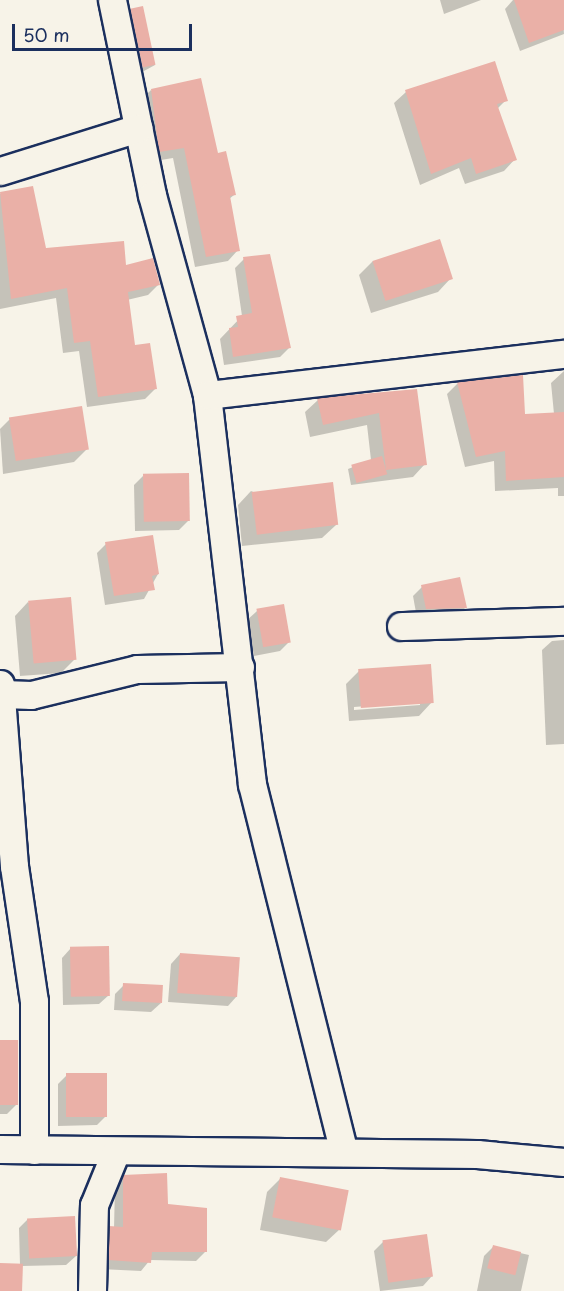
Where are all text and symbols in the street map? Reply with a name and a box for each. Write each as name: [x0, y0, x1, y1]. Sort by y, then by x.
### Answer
scale bar: [15, 12, 195, 50]
text: 50 m: [23, 21, 70, 48]

